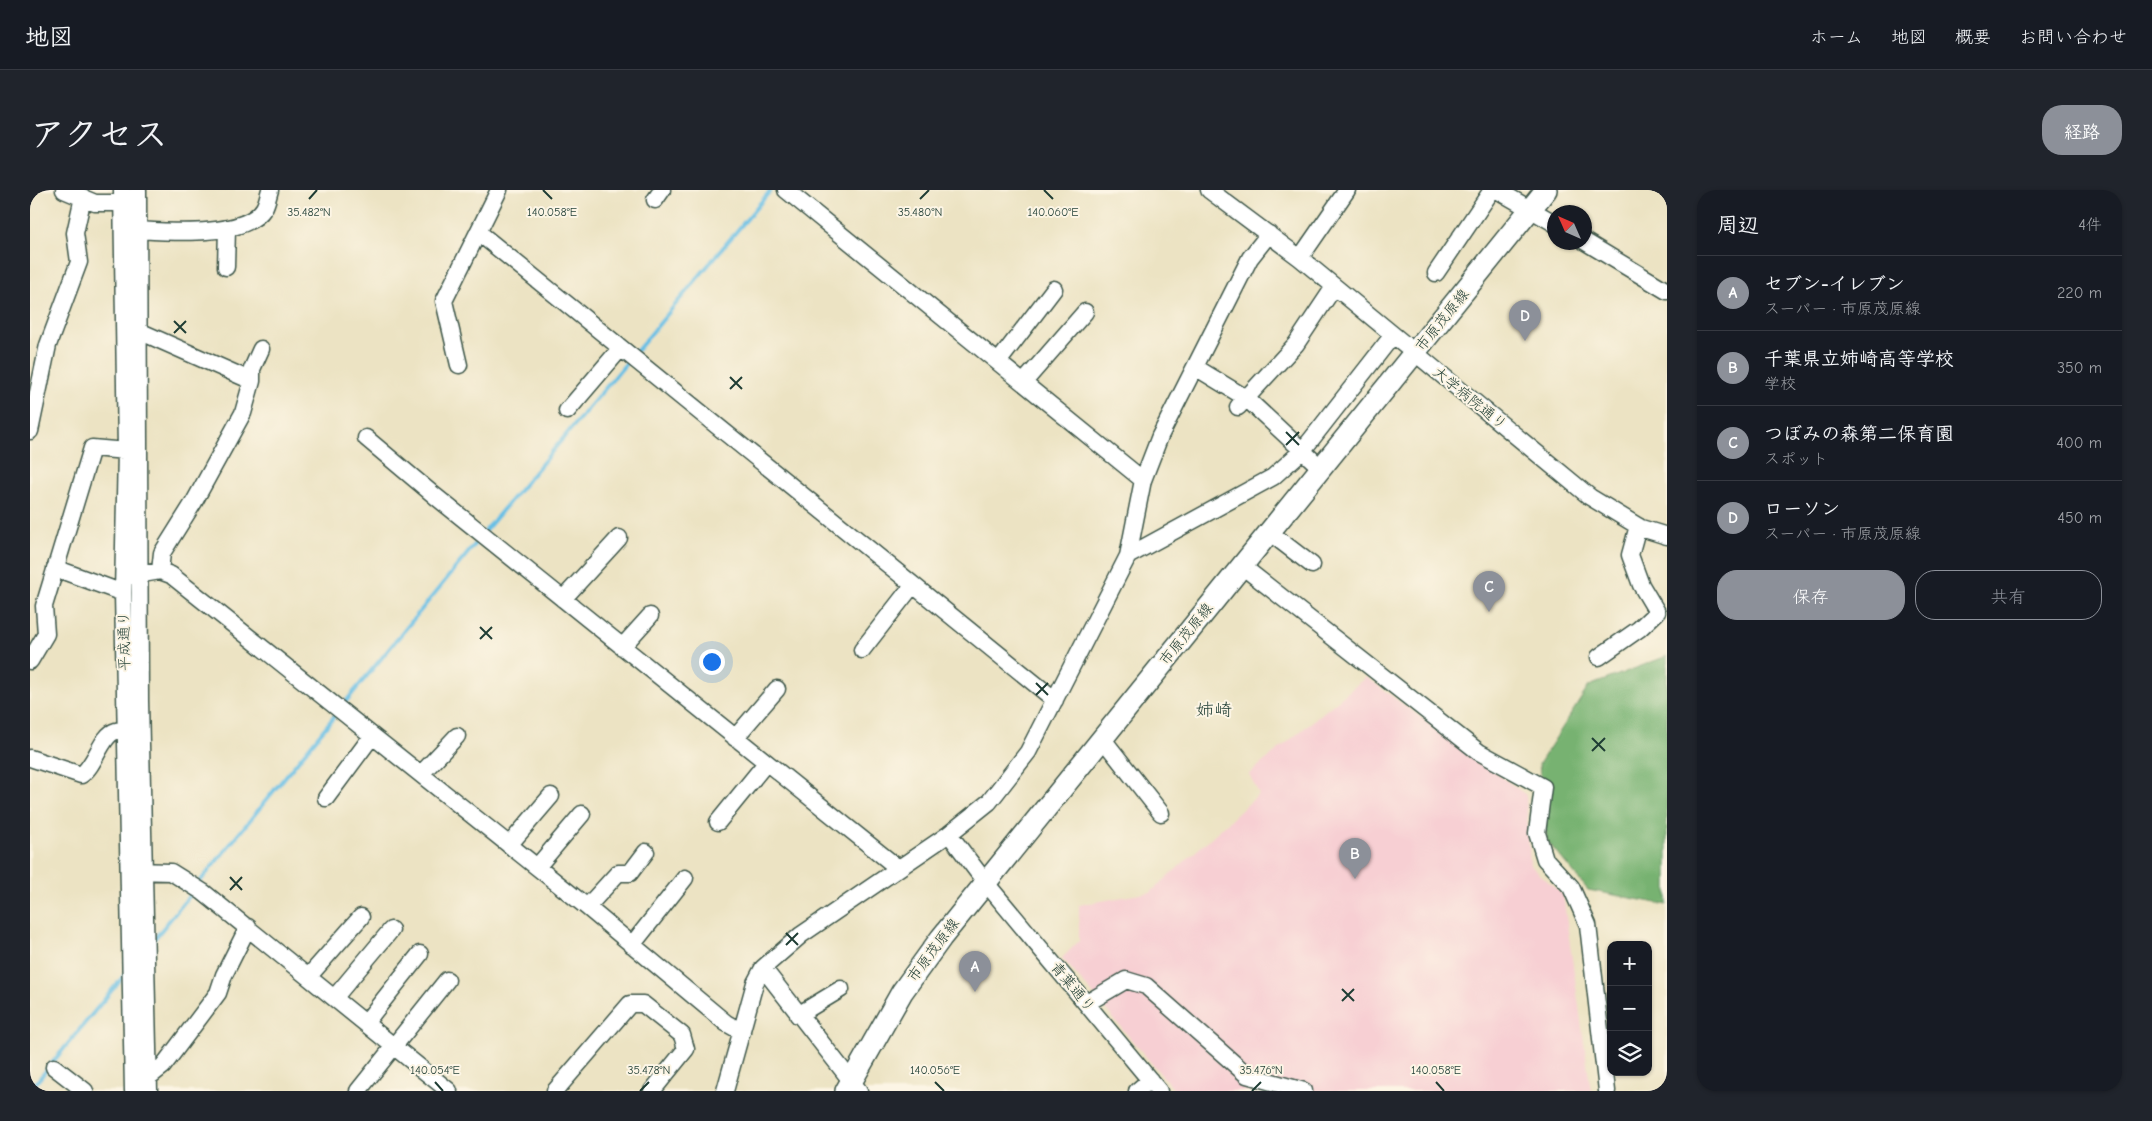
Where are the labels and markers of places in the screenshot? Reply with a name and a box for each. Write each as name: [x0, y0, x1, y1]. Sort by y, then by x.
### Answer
pin: D: [1509, 300, 1541, 341]
pin: C: [1473, 571, 1505, 612]
pin: B: [1339, 838, 1371, 879]
pin: A: [959, 951, 991, 992]

